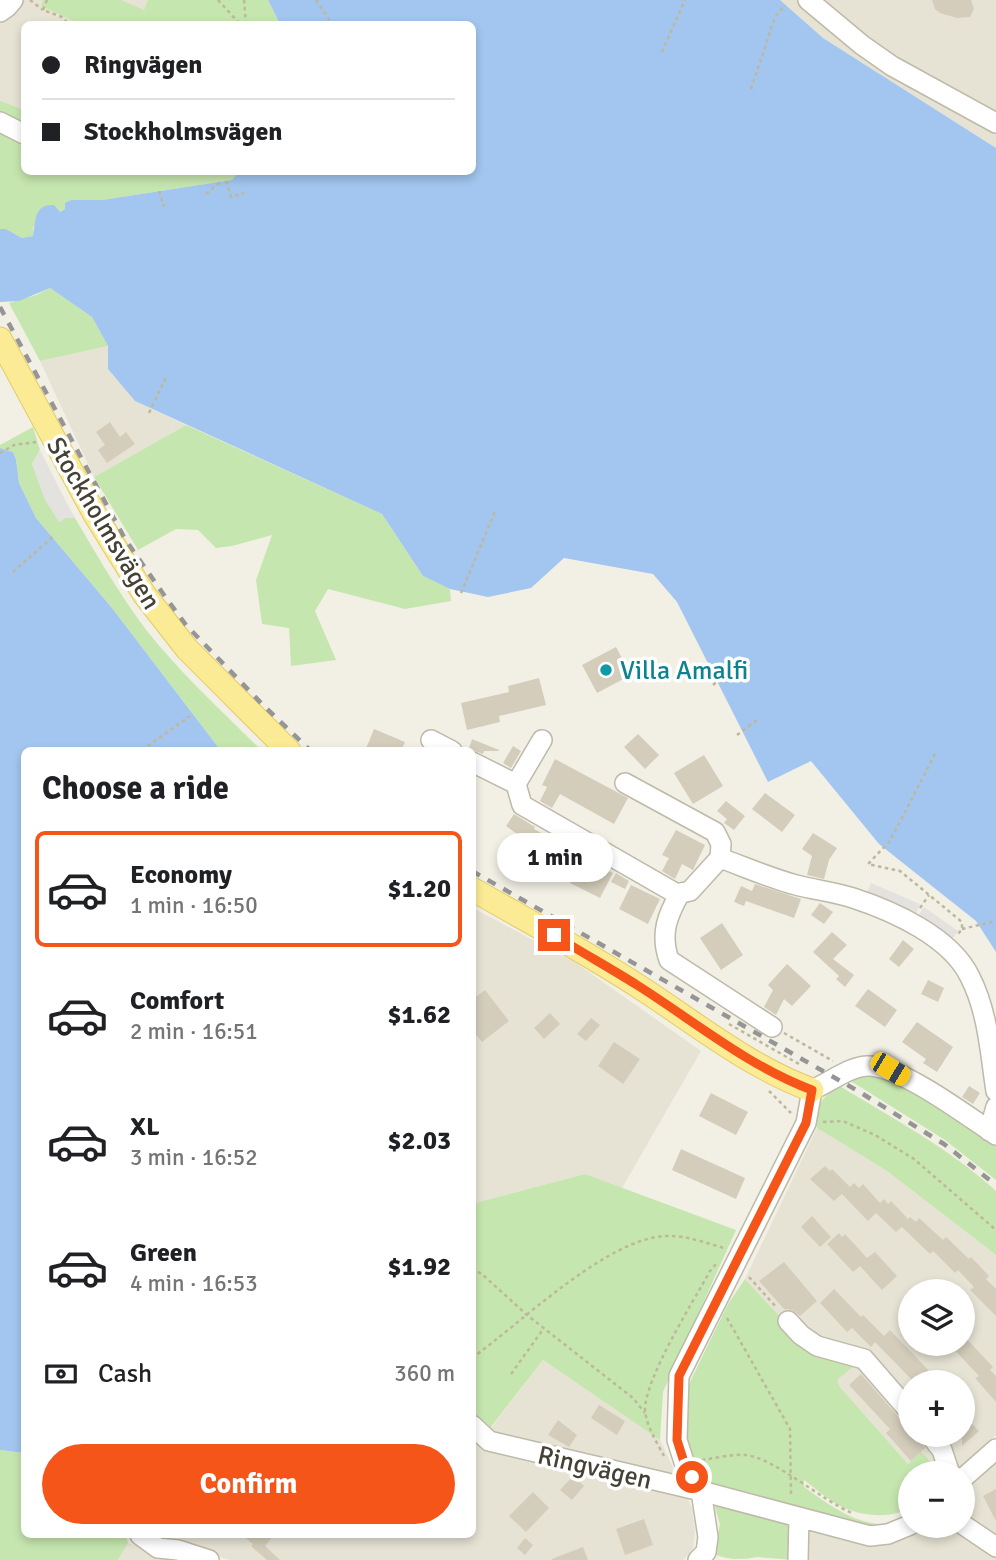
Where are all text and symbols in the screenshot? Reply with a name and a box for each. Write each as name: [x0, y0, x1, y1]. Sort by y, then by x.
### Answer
text: Ringvägen: [84, 49, 203, 81]
text: Stockholmsvägen: [84, 116, 283, 148]
street label: Stockholmsvägen: [39, 432, 167, 615]
place label: Villa Amalfi: [620, 655, 748, 687]
marker: Villa Amalfi: [598, 662, 614, 678]
text: Choose a ride: [42, 769, 229, 808]
callout: 1 min: [496, 834, 612, 883]
text: 1 min: [527, 843, 583, 872]
icon: car: [46, 858, 109, 921]
text: Economy: [130, 859, 232, 891]
text: $1.20: [387, 873, 451, 905]
text: 1 min · 16:50: [130, 891, 258, 920]
route end: [538, 919, 570, 951]
icon: car: [46, 984, 109, 1047]
text: Comfort: [130, 985, 224, 1017]
text: $1.62: [387, 999, 451, 1031]
text: 2 min · 16:51: [130, 1017, 258, 1046]
car: [867, 1049, 914, 1089]
icon: car: [46, 1110, 109, 1173]
text: XL: [130, 1111, 160, 1143]
text: $2.03: [387, 1125, 451, 1157]
text: 3 min · 16:52: [130, 1143, 258, 1172]
icon: car: [46, 1236, 109, 1299]
text: Green: [130, 1237, 197, 1269]
text: $1.92: [387, 1251, 451, 1283]
text: 4 min · 16:53: [130, 1269, 258, 1298]
map controls: [898, 1279, 975, 1538]
button: layers: [898, 1279, 975, 1356]
icon: cash: [42, 1355, 80, 1393]
text: Cash: [98, 1358, 152, 1390]
text: 360 m: [394, 1359, 455, 1388]
button: +: [898, 1370, 975, 1447]
street label: Ringvägen: [534, 1439, 655, 1497]
button: Confirm: [42, 1444, 455, 1524]
route start: [676, 1461, 708, 1493]
button: −: [898, 1461, 975, 1538]

